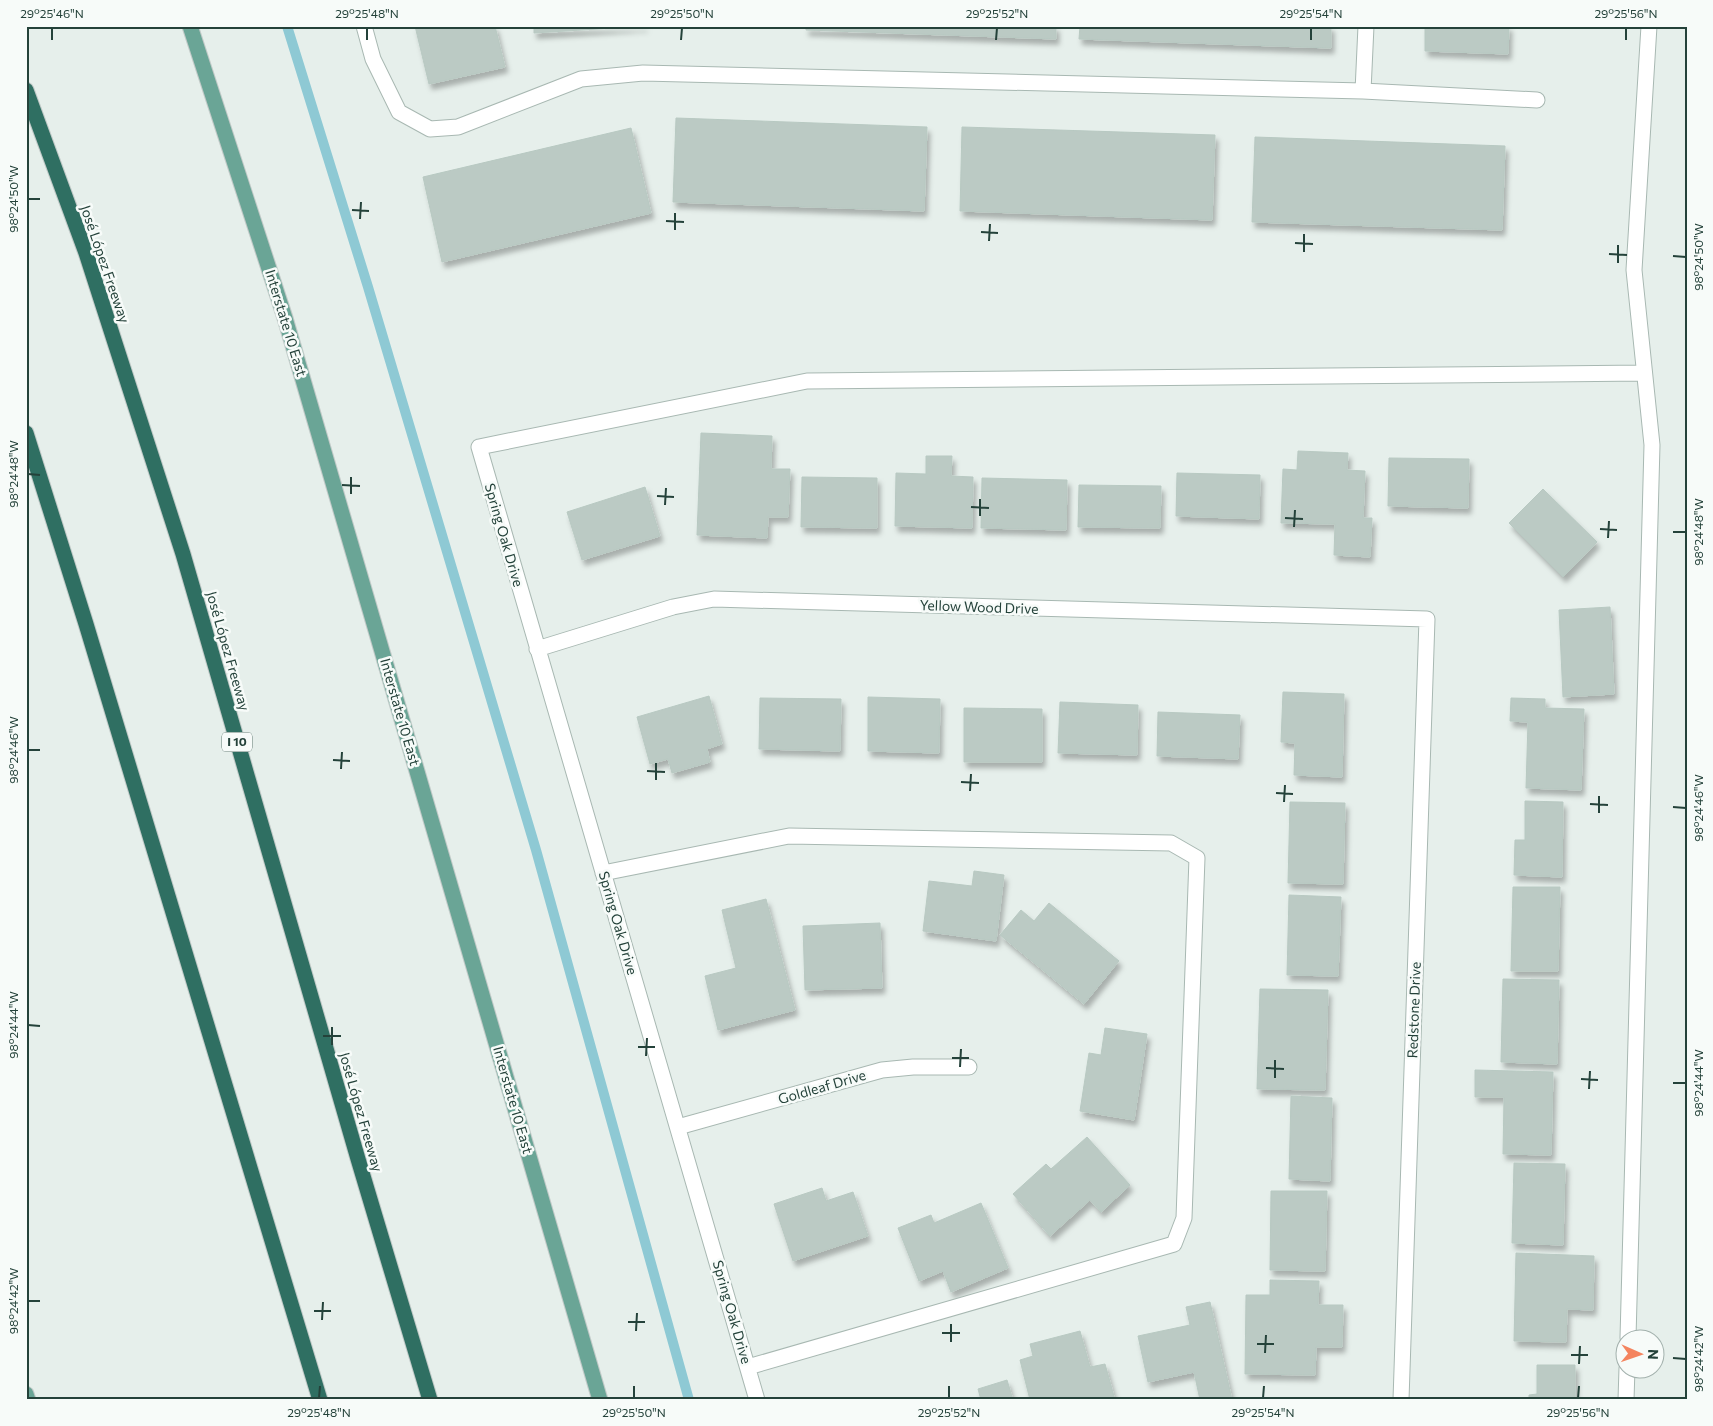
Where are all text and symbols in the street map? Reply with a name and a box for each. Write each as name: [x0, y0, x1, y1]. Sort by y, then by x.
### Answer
text: 29°25'46"N: [20, 6, 84, 20]
text: 29°25'48"N: [335, 6, 399, 20]
text: 29°25'50"N: [650, 6, 714, 20]
text: 29°25'52"N: [966, 6, 1028, 20]
text: 29°25'54"N: [1279, 6, 1343, 20]
text: 29°25'56"N: [1594, 6, 1658, 20]
text: 98°24'50"W: [6, 165, 20, 233]
street label: José López Freeway: [77, 203, 134, 325]
text: 98°24'50"W: [1691, 223, 1705, 291]
street label: Interstate 10 East: [262, 267, 311, 379]
text: 98°24'48"W: [6, 440, 20, 508]
street label: Spring Oak Drive: [482, 481, 527, 589]
text: 98°24'48"W: [1691, 498, 1705, 566]
street label: José López Freeway: [203, 589, 254, 713]
street label: Yellow Wood Drive: [919, 596, 1039, 617]
street label: Interstate 10 East: [377, 656, 424, 768]
text: 98°24'46"W: [6, 716, 20, 784]
road number: I 10: [222, 732, 252, 752]
text: 98°24'46"W: [1691, 774, 1705, 842]
street label: Spring Oak Drive: [596, 869, 641, 977]
street label: Redstone Drive: [1403, 961, 1424, 1059]
text: 98°24'44"W: [6, 991, 20, 1059]
street label: Interstate 10 East: [490, 1044, 537, 1156]
text: 98°24'44"W: [1691, 1049, 1705, 1117]
street label: José López Freeway: [336, 1050, 387, 1174]
street label: Goldleaf Drive: [776, 1066, 868, 1107]
street label: Spring Oak Drive: [710, 1258, 755, 1366]
text: 98°24'42"W: [6, 1268, 20, 1334]
text: 98°24'42"W: [1691, 1326, 1705, 1392]
north arrow: [1616, 1328, 1666, 1378]
text: N: [1645, 1349, 1662, 1360]
text: 29°25'48"N: [287, 1405, 351, 1419]
text: 29°25'50"N: [602, 1405, 666, 1419]
text: 29°25'52"N: [918, 1405, 980, 1419]
text: 29°25'54"N: [1231, 1405, 1295, 1419]
text: 29°25'56"N: [1546, 1405, 1610, 1419]

